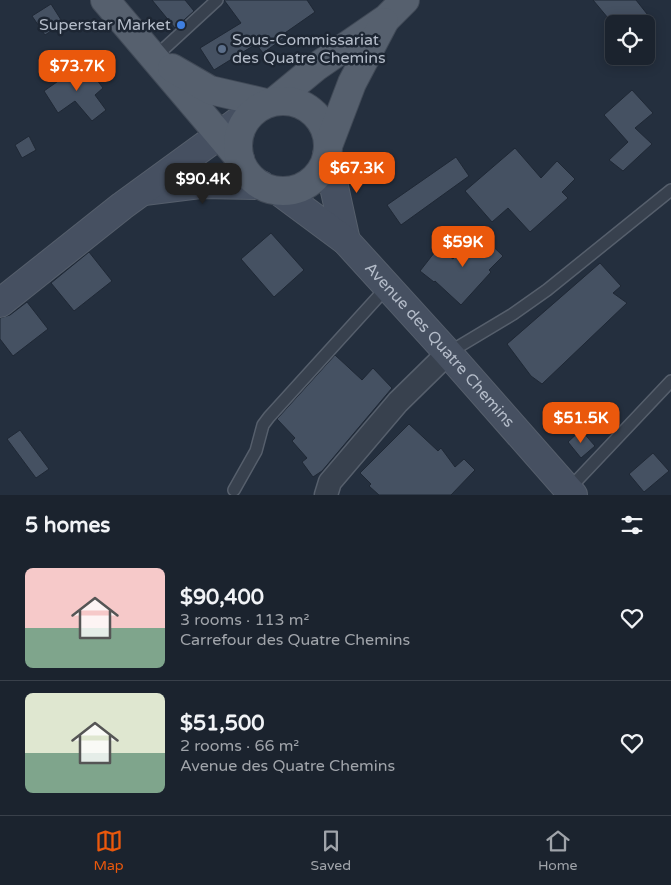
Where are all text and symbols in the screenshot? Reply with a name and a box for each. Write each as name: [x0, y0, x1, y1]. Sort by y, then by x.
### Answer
place label: Superstar Market: [39, 15, 171, 35]
map controls: [605, 15, 655, 65]
button: locate: [605, 15, 655, 65]
marker: Superstar Market: [175, 19, 187, 31]
place label: Sous-Commissariat des Quatre Chemins: [232, 30, 386, 68]
marker: Sous-Commissariat des Quatre Chemins: [216, 43, 228, 55]
pin: $73.7K: [36, 49, 118, 92]
text: $73.7K: [50, 56, 104, 76]
pin: $67.3K: [316, 152, 398, 194]
text: $67.3K: [330, 158, 384, 178]
pin: $90.4K: [162, 162, 244, 205]
text: $90.4K: [176, 169, 230, 189]
pin: $59K: [433, 226, 493, 268]
text: $59K: [443, 232, 483, 252]
street label: Avenue des Quatre Chemins: [360, 258, 519, 432]
pin: $51.5K: [540, 402, 622, 444]
text: $51.5K: [554, 408, 608, 428]
icon: filters: [618, 511, 646, 539]
text: 5 homes: [25, 513, 110, 538]
text: $90,400: [180, 585, 264, 610]
icon: home: [65, 588, 125, 648]
icon: heart: [618, 604, 646, 632]
text: 3 rooms · 113 m²: [180, 610, 309, 630]
text: Carrefour des Quatre Chemins: [180, 630, 410, 650]
text: $51,500: [180, 711, 264, 736]
icon: home: [65, 713, 125, 773]
icon: heart: [618, 729, 646, 757]
text: 2 rooms · 66 m²: [180, 736, 299, 756]
text: Avenue des Quatre Chemins: [180, 756, 395, 776]
tab: Map: [93, 827, 124, 874]
tab: Saved: [311, 827, 351, 874]
tab: Home: [538, 827, 578, 874]

